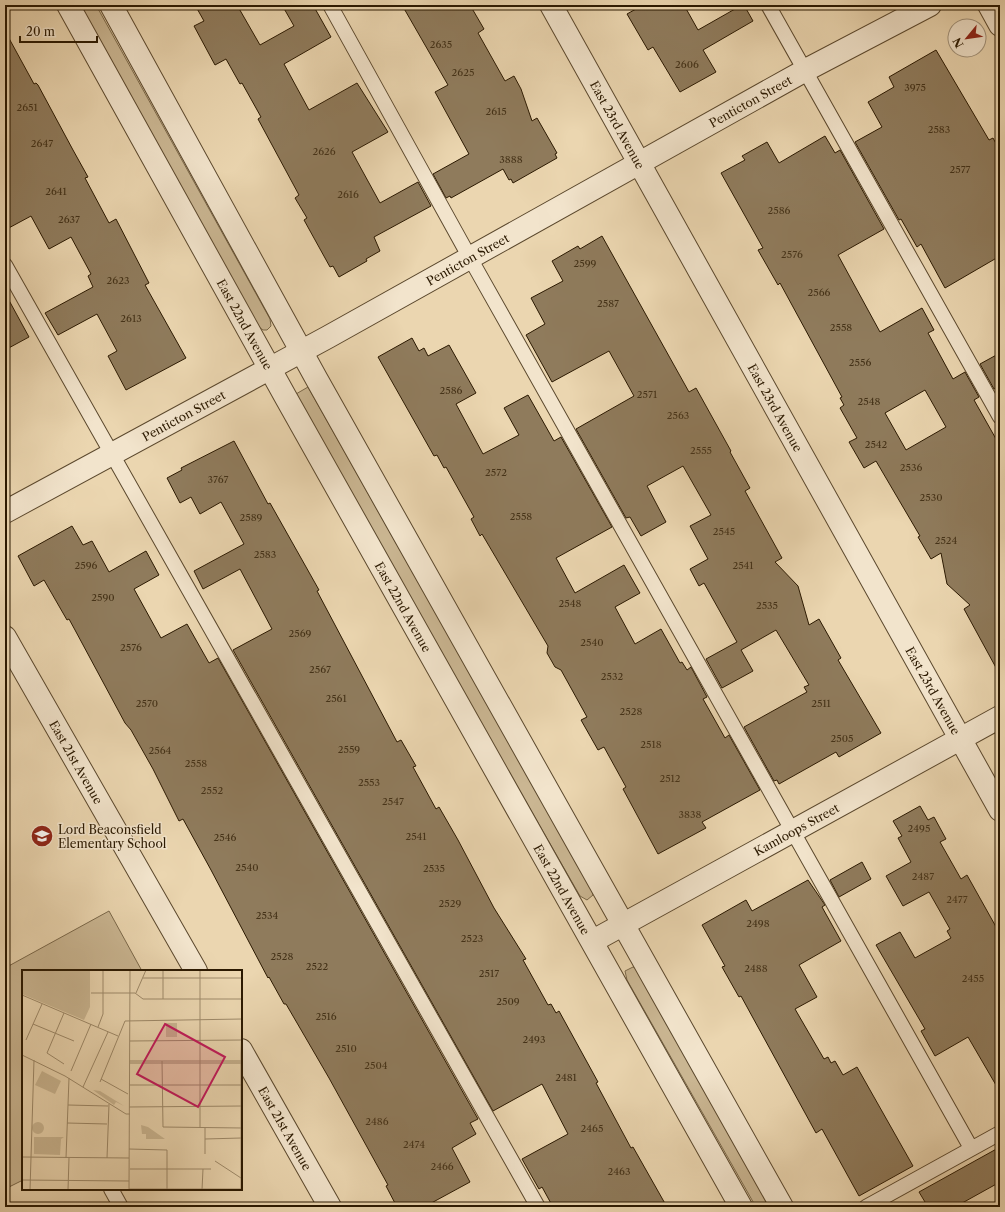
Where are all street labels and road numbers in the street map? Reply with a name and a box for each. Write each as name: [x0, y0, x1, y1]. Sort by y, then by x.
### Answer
street label: Penticton Street: [706, 72, 795, 130]
street label: East 23rd Avenue: [587, 78, 648, 172]
street label: Penticton Street: [423, 230, 512, 288]
street label: East 22nd Avenue: [214, 276, 276, 372]
street label: East 23rd Avenue: [745, 361, 806, 454]
street label: Penticton Street: [139, 386, 228, 444]
street label: East 22nd Avenue: [372, 559, 435, 655]
street label: East 23rd Avenue: [903, 644, 964, 737]
street label: East 21st Avenue: [47, 717, 106, 807]
street label: Kamloops Street: [751, 799, 842, 859]
street label: East 22nd Avenue: [531, 841, 594, 937]
street label: East 21st Avenue: [256, 1084, 315, 1173]

